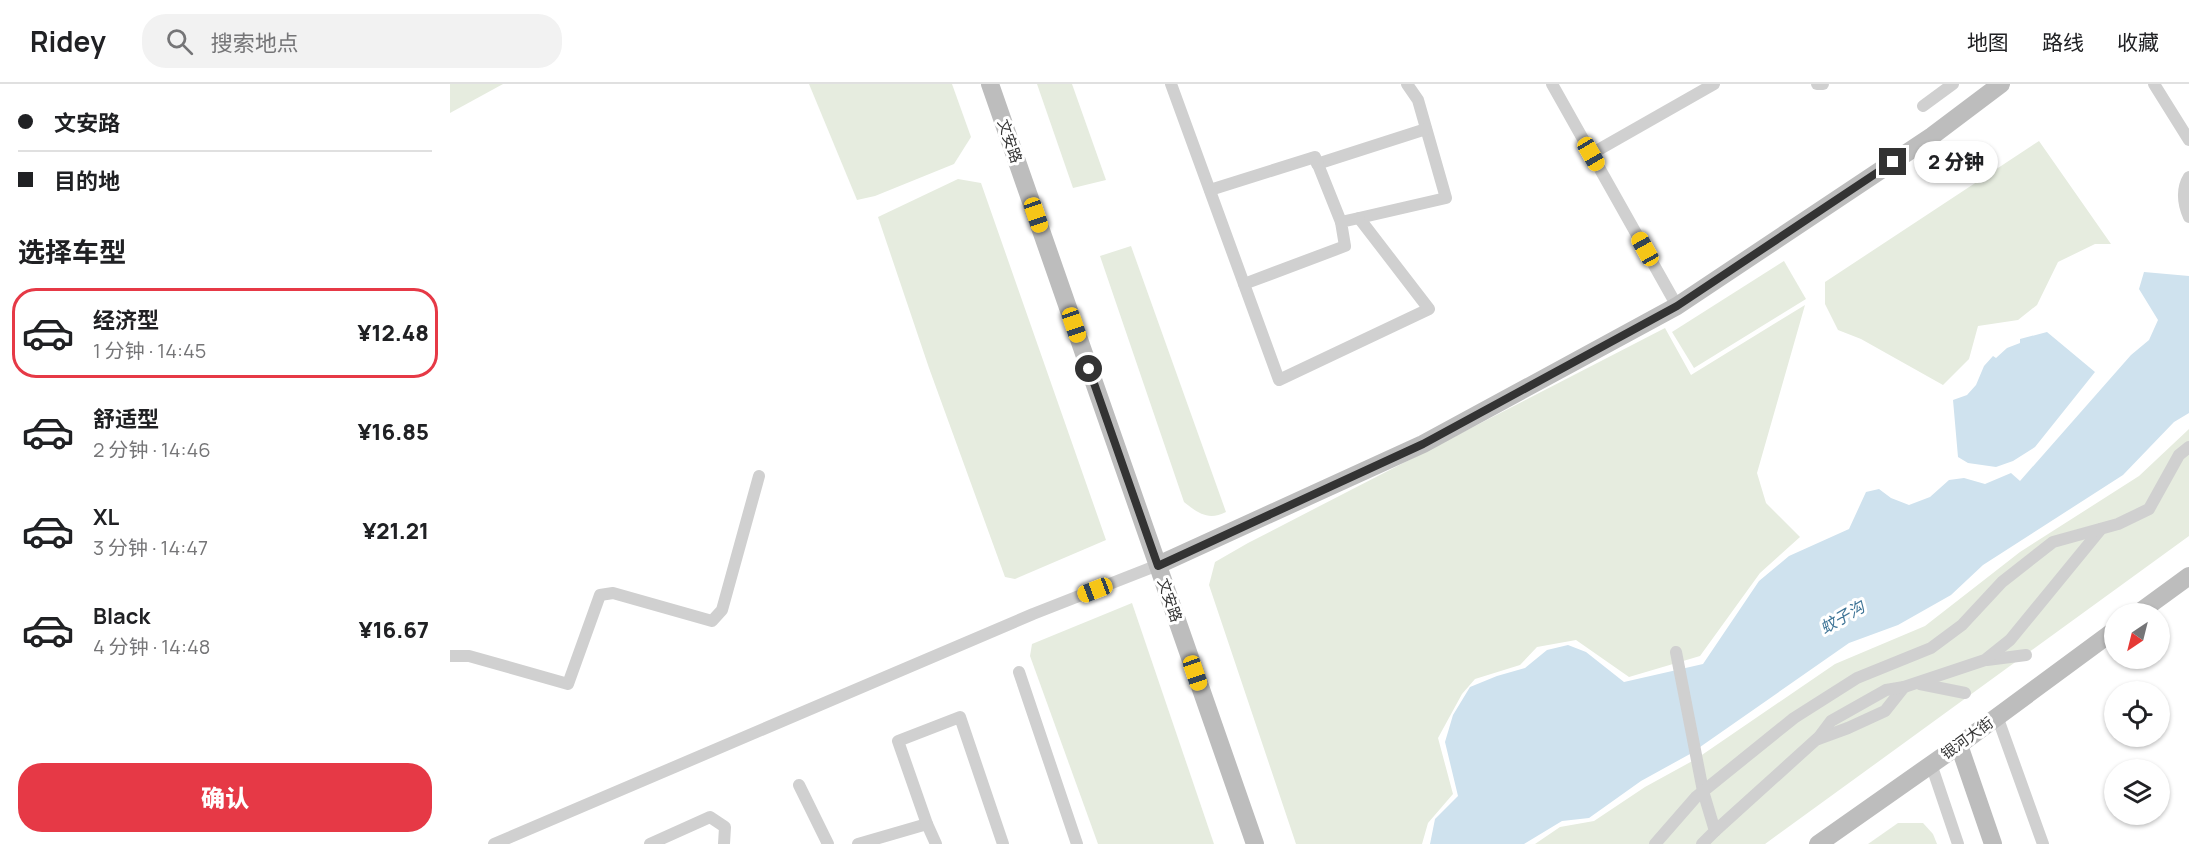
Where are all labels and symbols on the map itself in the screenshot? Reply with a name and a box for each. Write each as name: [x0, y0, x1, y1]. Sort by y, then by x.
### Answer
street label: 文安路: [993, 116, 1027, 166]
car: [1574, 134, 1608, 174]
callout: 2 分钟: [1914, 141, 1998, 183]
route end: [1879, 148, 1906, 175]
car: [1022, 195, 1050, 235]
car: [1628, 229, 1662, 269]
car: [1060, 305, 1088, 345]
route start: [1075, 355, 1102, 382]
car: [1075, 575, 1115, 605]
street label: 文安路: [1153, 575, 1187, 625]
water label: 蚊子沟: [1816, 594, 1870, 639]
north arrow: [2104, 603, 2170, 669]
car: [1181, 653, 1209, 693]
street label: 银河大街: [1937, 712, 1997, 764]

